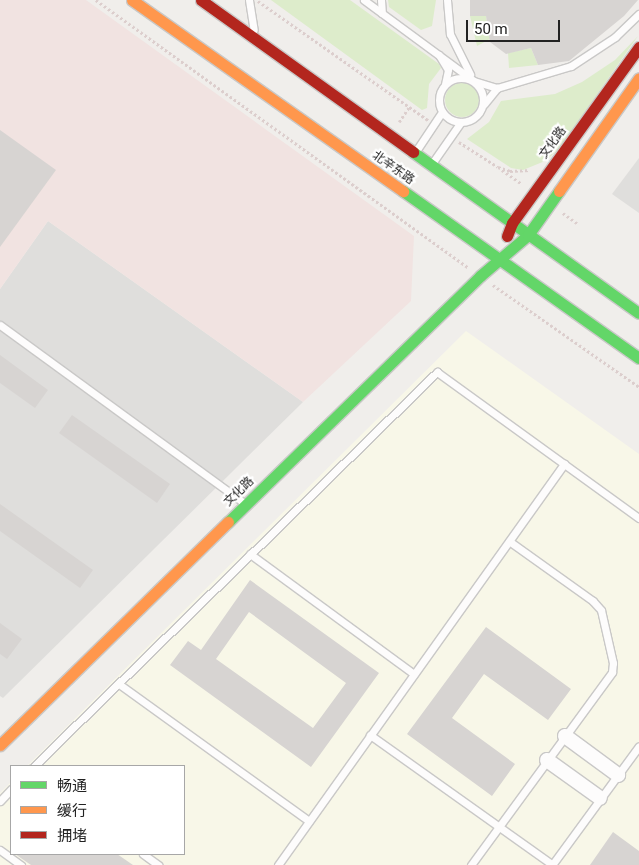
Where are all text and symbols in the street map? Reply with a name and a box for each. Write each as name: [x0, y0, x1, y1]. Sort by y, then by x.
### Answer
scale bar: [469, 10, 563, 42]
text: 50 m: [474, 20, 508, 38]
street label: 文化路: [537, 124, 569, 162]
street label: 北辛东路: [369, 148, 417, 188]
street label: 文化路: [221, 474, 257, 510]
legend: [10, 765, 185, 855]
text: 畅通: [57, 777, 87, 795]
text: 缓行: [57, 802, 87, 820]
text: 拥堵: [57, 827, 87, 845]

